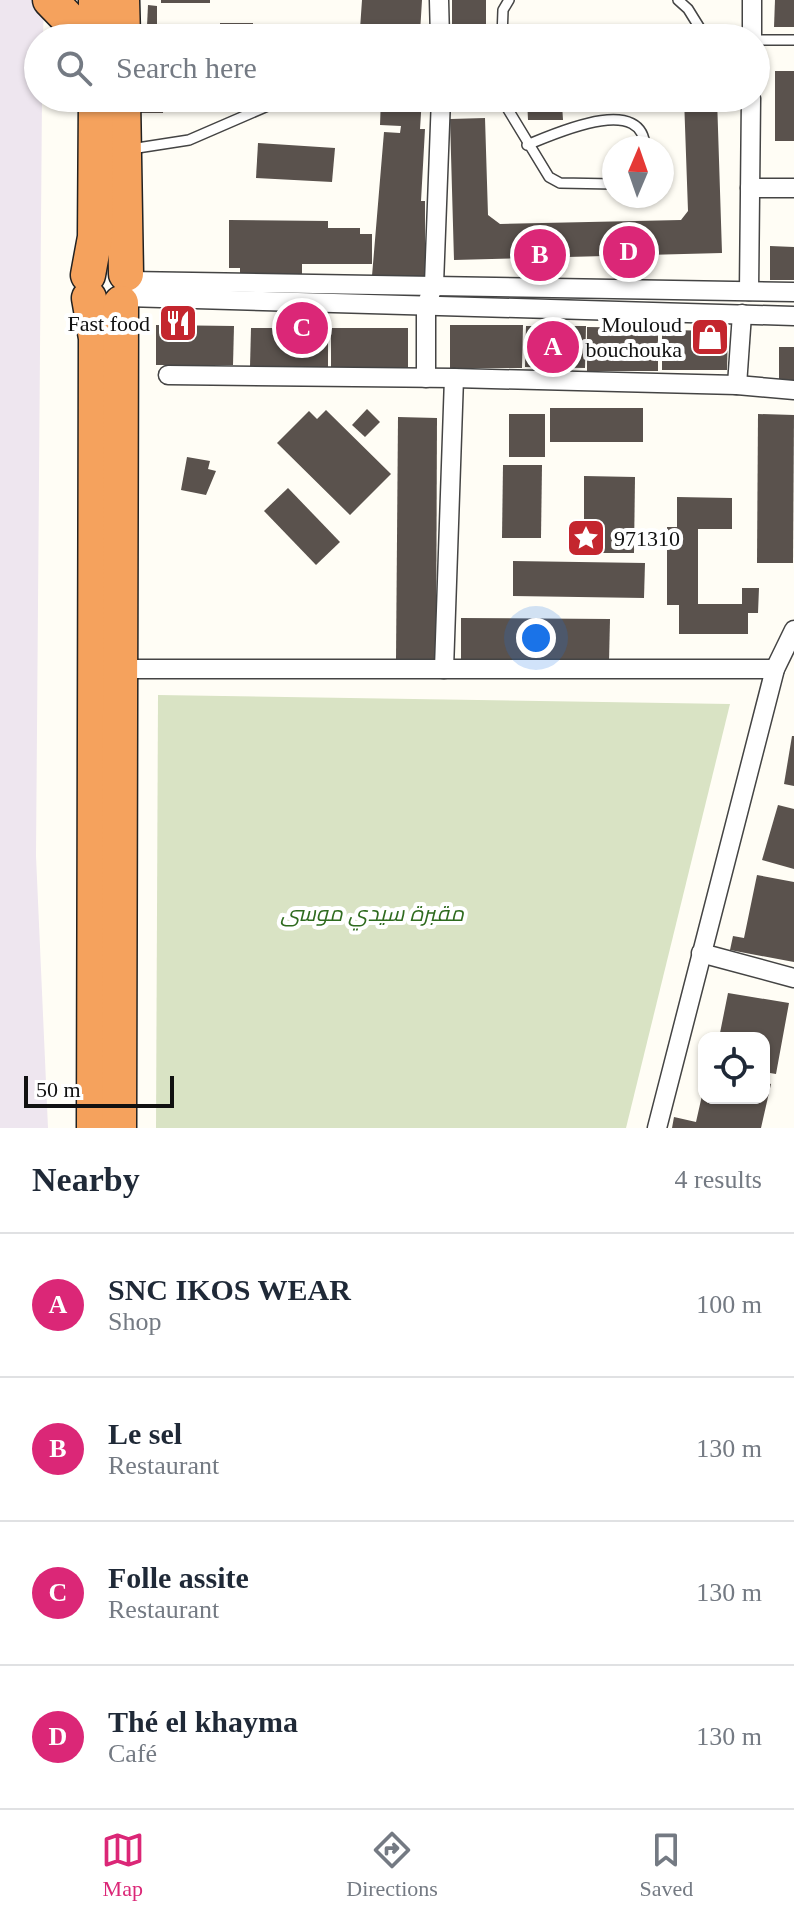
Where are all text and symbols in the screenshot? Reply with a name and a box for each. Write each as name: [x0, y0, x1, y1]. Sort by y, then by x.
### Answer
search box: [24, 24, 770, 112]
icon: search: [52, 46, 96, 90]
text: Search here: [116, 51, 257, 84]
north arrow: [602, 136, 674, 208]
pin: D: [603, 222, 655, 282]
pin: B: [514, 225, 566, 285]
pin: C: [276, 298, 328, 358]
restaurant icon: Fast food: [157, 302, 199, 344]
place label: Fast food: [68, 311, 150, 336]
place label: Mouloud bouchouka: [585, 312, 682, 362]
shop icon: Mouloud bouchouka: [689, 316, 731, 358]
pin: A: [527, 317, 579, 377]
place icon: 971310: [565, 517, 607, 559]
place label: 971310: [614, 526, 680, 551]
your location: [516, 618, 556, 658]
park label: مقبرة سيدي موسى: [280, 901, 465, 931]
map controls: [698, 1032, 770, 1104]
button: locate: [698, 1032, 770, 1104]
scale bar: [24, 1072, 174, 1108]
text: 50 m: [36, 1077, 81, 1102]
text: Nearby: [32, 1161, 140, 1198]
text: 4 results: [675, 1165, 762, 1194]
text: SNC IKOS WEAR: [108, 1273, 351, 1306]
text: A: [49, 1290, 67, 1319]
text: 100 m: [696, 1290, 762, 1319]
text: Shop: [108, 1307, 161, 1336]
text: Le sel: [108, 1417, 182, 1450]
text: B: [49, 1434, 67, 1463]
text: 130 m: [696, 1434, 762, 1463]
text: Restaurant: [108, 1451, 219, 1480]
text: Folle assite: [108, 1561, 249, 1594]
text: C: [49, 1578, 67, 1607]
text: 130 m: [696, 1578, 762, 1607]
text: Restaurant: [108, 1595, 219, 1624]
text: Thé el khayma: [108, 1705, 298, 1738]
text: D: [49, 1722, 67, 1751]
text: 130 m: [696, 1722, 762, 1751]
text: Café: [108, 1739, 157, 1768]
tab: Map: [101, 1828, 145, 1902]
tab: Directions: [346, 1828, 438, 1902]
tab: Saved: [639, 1828, 693, 1902]

